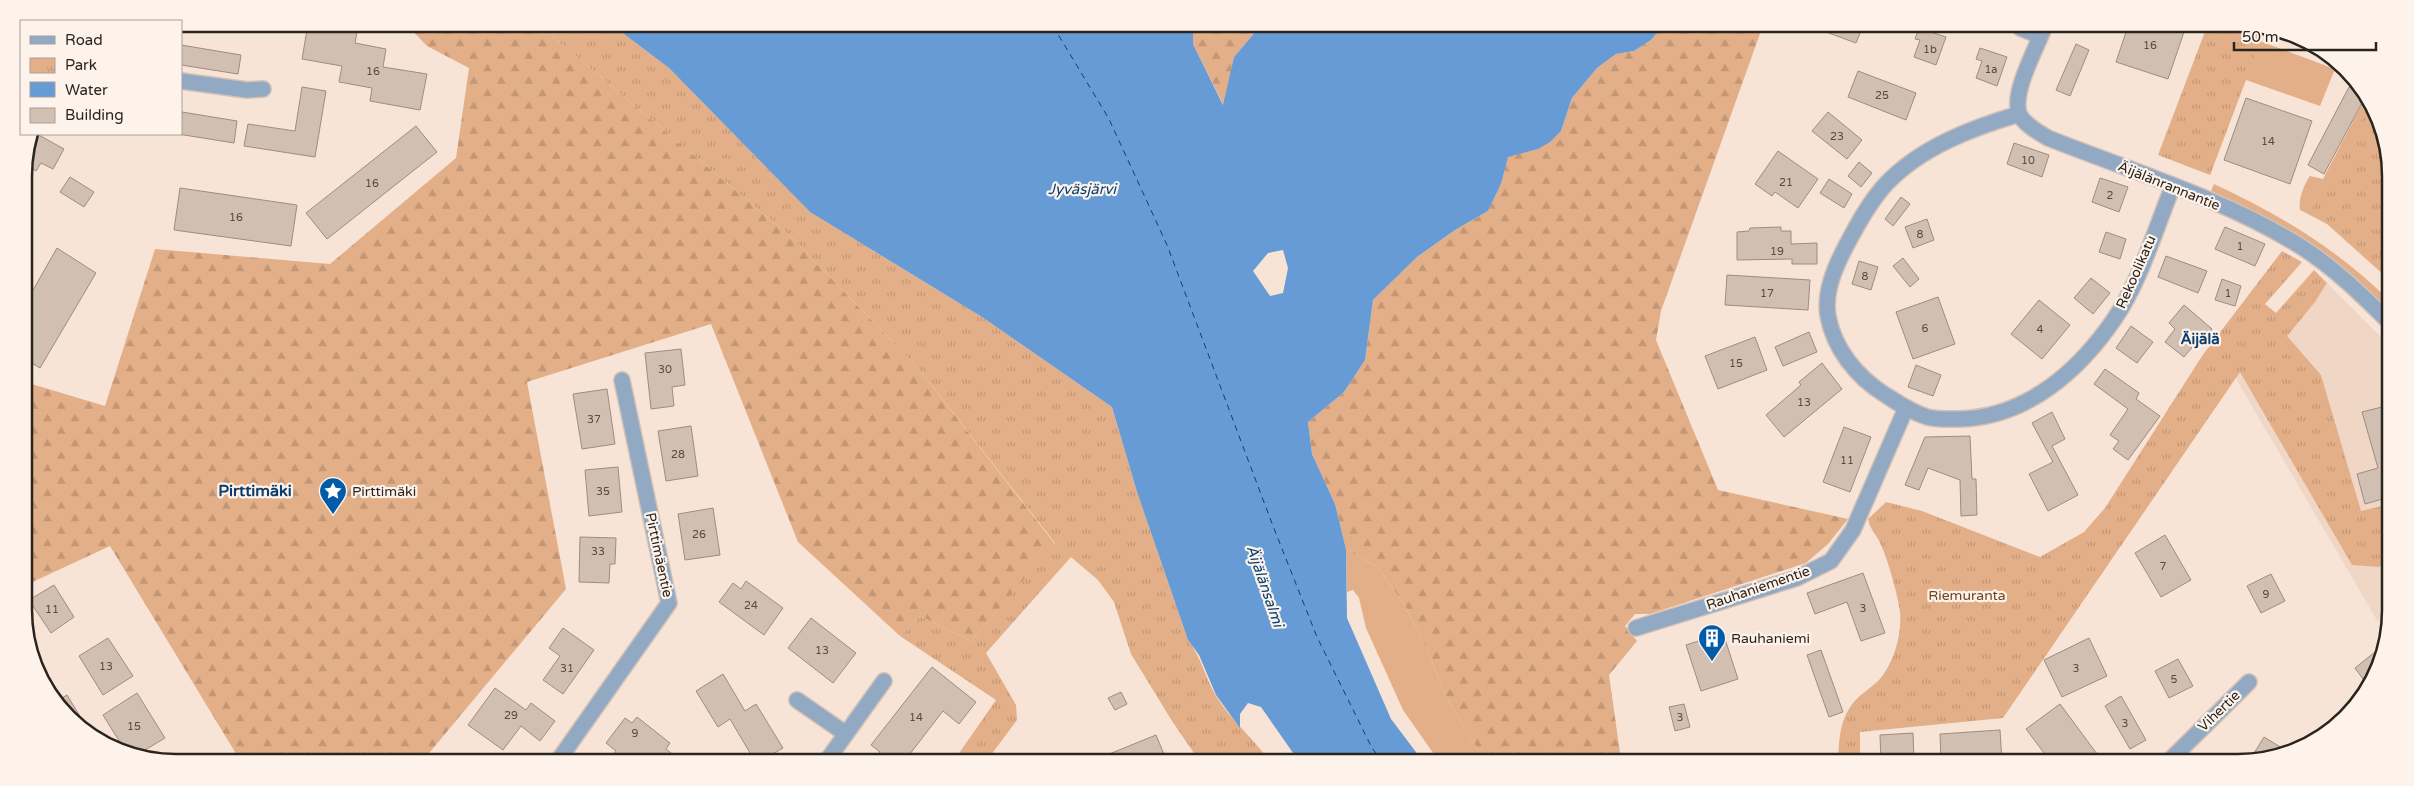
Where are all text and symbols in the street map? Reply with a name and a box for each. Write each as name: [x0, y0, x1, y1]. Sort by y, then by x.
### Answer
legend: [20, 20, 182, 135]
scale bar: [2234, 20, 2376, 52]
text: 50 m: [2242, 28, 2279, 46]
text: Road: [65, 31, 103, 49]
house number: 16: [2143, 39, 2157, 52]
house number: 1b: [1923, 43, 1937, 56]
text: Park: [65, 56, 97, 74]
house number: 1a: [1984, 63, 1998, 76]
house number: 16: [366, 65, 380, 78]
text: Water: [65, 81, 108, 99]
house number: 25: [1875, 89, 1889, 102]
text: Building: [65, 106, 124, 124]
house number: 23: [1830, 130, 1844, 143]
house number: 14: [2261, 135, 2275, 148]
house number: 10: [2021, 154, 2035, 167]
street label: Äijälänrannantie: [2116, 158, 2223, 214]
house number: 21: [1779, 176, 1793, 189]
house number: 16: [365, 177, 379, 190]
water label: Jyväsjärvi: [1048, 180, 1118, 198]
house number: 2: [2107, 189, 2114, 202]
house number: 16: [229, 211, 243, 224]
house number: 8: [1917, 228, 1924, 241]
street label: Rekoolikatu: [2112, 233, 2160, 311]
house number: 1: [2237, 240, 2243, 253]
house number: 19: [1770, 245, 1784, 258]
house number: 8: [1862, 270, 1869, 283]
house number: 17: [1760, 287, 1774, 300]
house number: 1: [2225, 287, 2231, 300]
house number: 6: [1922, 322, 1929, 335]
house number: 4: [2037, 323, 2044, 336]
district label: Äijälä: [2180, 330, 2220, 349]
house number: 15: [1729, 357, 1743, 370]
house number: 30: [658, 363, 672, 376]
house number: 13: [1797, 396, 1811, 409]
house number: 37: [587, 413, 601, 426]
house number: 28: [671, 448, 685, 461]
house number: 11: [1840, 454, 1854, 467]
place icon: Pirttimäki: [318, 476, 348, 515]
district label: Pirttimäki: [218, 481, 292, 501]
place label: Pirttimäki: [352, 483, 416, 500]
house number: 35: [596, 485, 610, 498]
street label: Pirttimäentie: [642, 511, 676, 599]
house number: 26: [692, 528, 706, 541]
water label: Äijälänsalmi: [1243, 543, 1288, 631]
house number: 33: [591, 545, 605, 558]
house number: 7: [2160, 560, 2167, 573]
street label: Rauhaniementie: [1704, 562, 1812, 614]
park label: Riemuranta: [1928, 587, 2006, 604]
house number: 9: [2263, 588, 2270, 601]
house number: 24: [744, 599, 758, 612]
house number: 3: [1860, 602, 1867, 615]
house number: 11: [45, 603, 59, 616]
building icon: Rauhaniemi: [1697, 623, 1727, 662]
place label: Rauhaniemi: [1731, 630, 1810, 647]
house number: 13: [815, 644, 829, 657]
house number: 13: [99, 660, 113, 673]
house number: 31: [560, 662, 574, 675]
house number: 3: [2073, 662, 2080, 675]
house number: 5: [2171, 673, 2178, 686]
street label: Vihertie: [2195, 687, 2244, 735]
house number: 29: [504, 709, 518, 722]
house number: 14: [909, 711, 923, 724]
house number: 3: [1677, 711, 1684, 724]
house number: 3: [2122, 717, 2129, 730]
house number: 15: [127, 720, 141, 733]
house number: 9: [632, 727, 639, 740]

